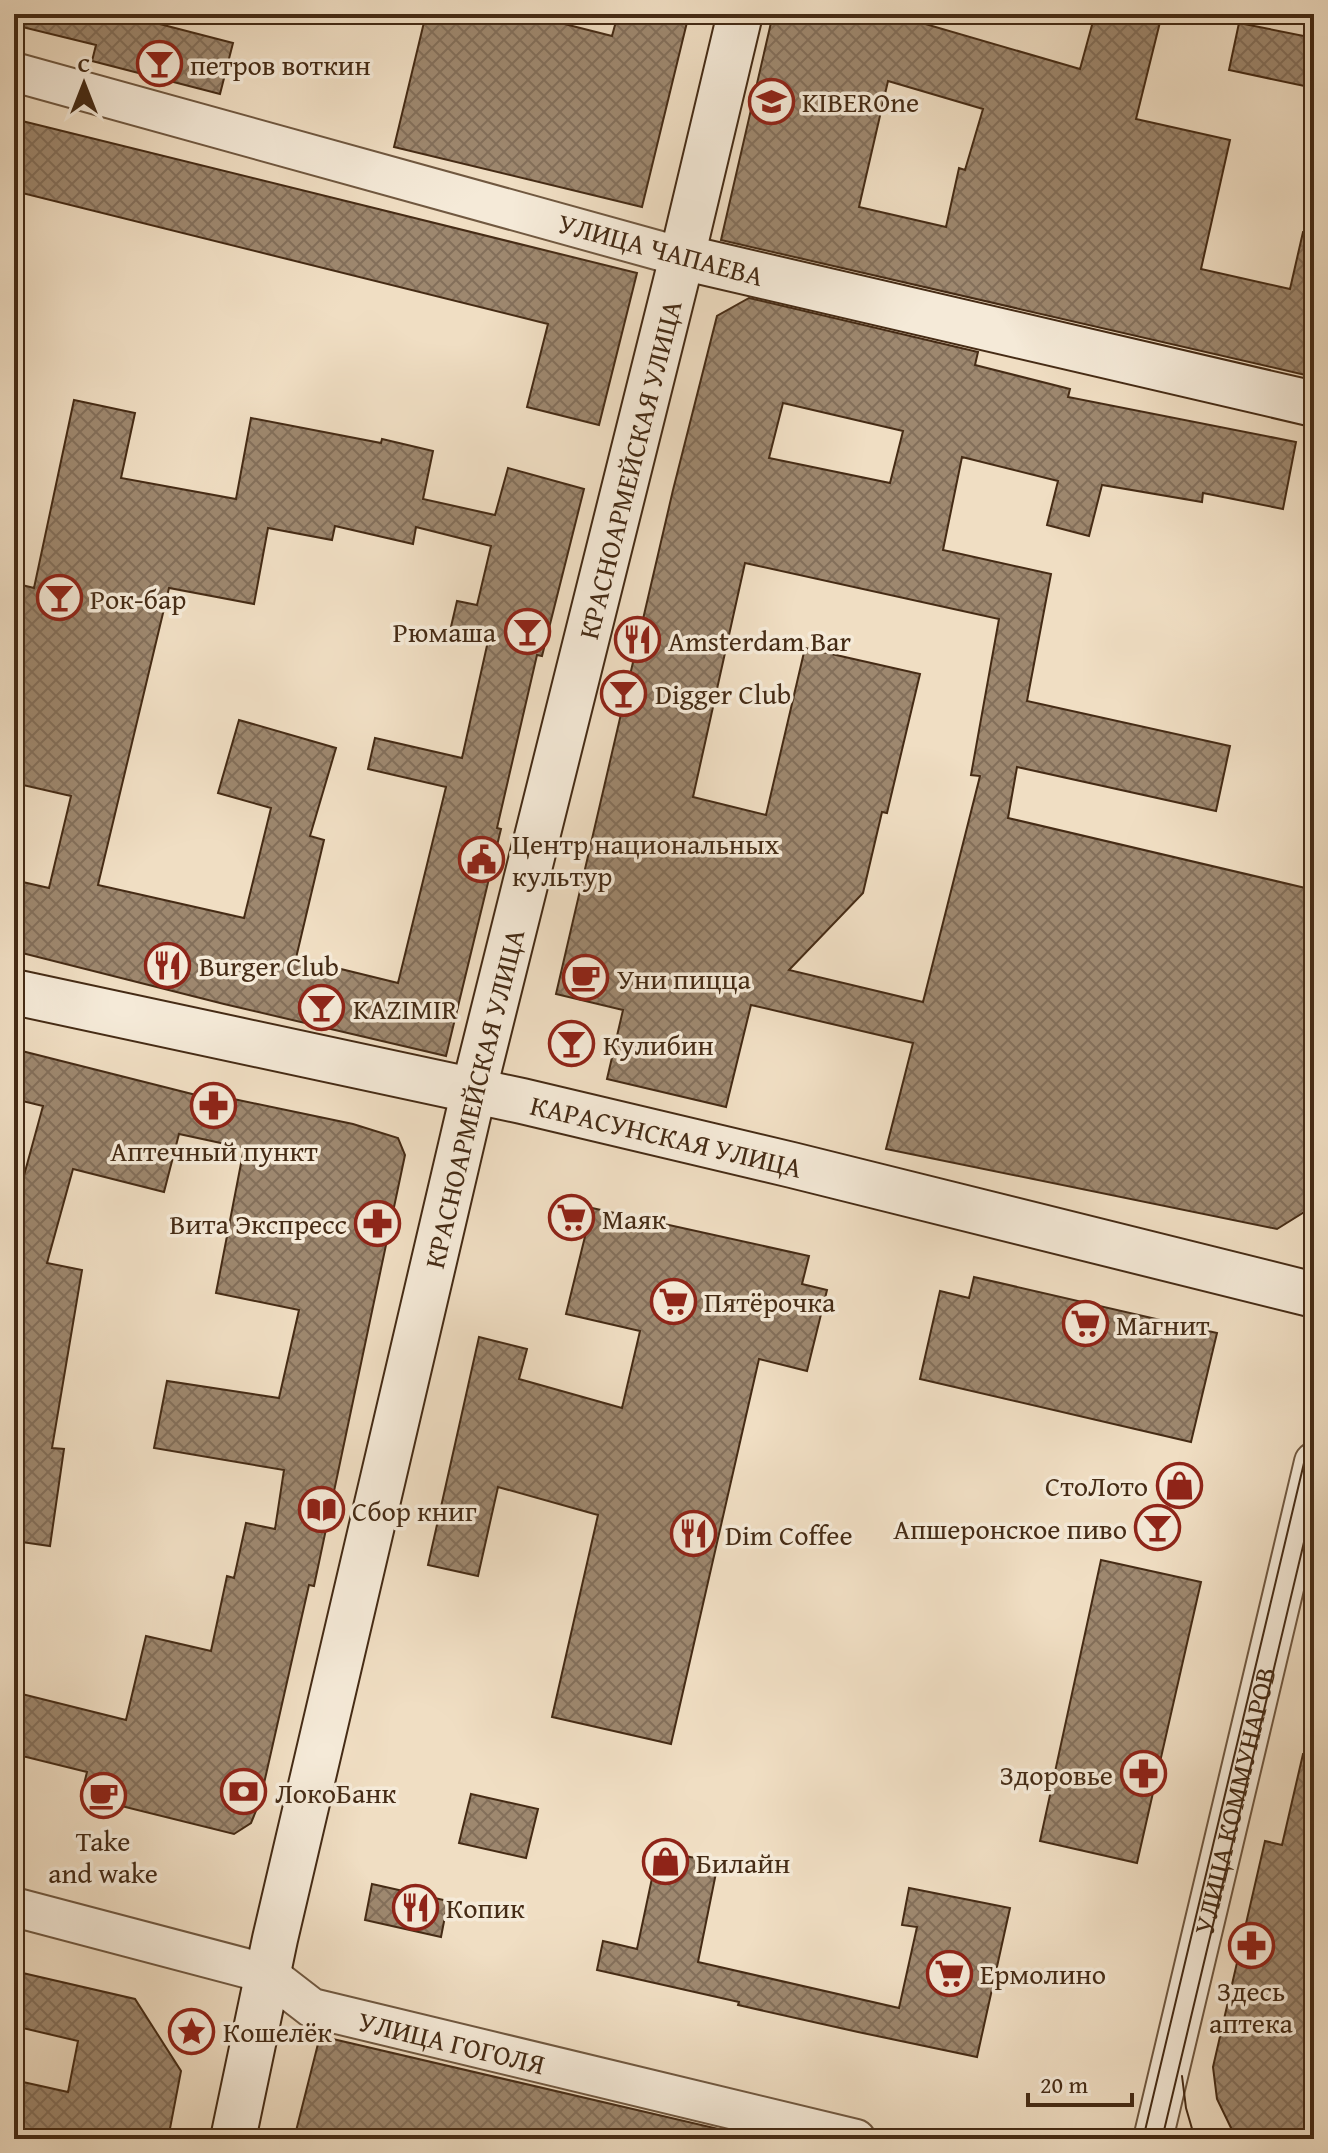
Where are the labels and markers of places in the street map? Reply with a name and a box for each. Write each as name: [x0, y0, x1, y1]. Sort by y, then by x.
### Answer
bar icon: петров воткин: [135, 40, 183, 88]
place label: петров воткин: [190, 44, 371, 85]
school or university icon: KIBEROne: [747, 77, 795, 125]
place label: KIBEROne: [802, 81, 919, 122]
bar icon: Рок-бар: [35, 574, 83, 622]
place label: Рок-бар: [90, 578, 186, 619]
bar icon: Рюмаша: [503, 607, 551, 655]
place label: Рюмаша: [393, 611, 497, 652]
restaurant icon: Amsterdam Bar: [613, 616, 661, 664]
place label: Amsterdam Bar: [668, 620, 852, 661]
bar icon: Digger Club: [600, 669, 648, 717]
place label: Digger Club: [655, 673, 791, 714]
place label: Центр национальных культур: [512, 823, 780, 896]
public building icon: Центр национальных культур: [457, 835, 505, 883]
restaurant icon: Burger Club: [144, 941, 192, 989]
place label: Burger Club: [199, 945, 339, 986]
cafe icon: Уни пицца: [562, 954, 610, 1002]
place label: Уни пицца: [617, 958, 751, 999]
bar icon: KAZIMIR: [298, 984, 346, 1032]
place label: KAZIMIR: [353, 988, 459, 1029]
bar icon: Кулибин: [548, 1020, 596, 1068]
place label: Кулибин: [603, 1024, 714, 1065]
pharmacy icon: Аптечный пункт: [190, 1081, 238, 1129]
place label: Аптечный пункт: [110, 1130, 318, 1171]
supermarket icon: Маяк: [547, 1194, 595, 1242]
place label: Маяк: [602, 1198, 666, 1239]
pharmacy icon: Вита Экспресс: [354, 1199, 402, 1247]
place label: Вита Экспресс: [170, 1203, 347, 1244]
supermarket icon: Пятёрочка: [649, 1277, 697, 1325]
place label: Пятёрочка: [704, 1281, 836, 1322]
supermarket icon: Магнит: [1061, 1300, 1109, 1348]
place label: Магнит: [1116, 1304, 1210, 1345]
shop icon: СтоЛото: [1155, 1461, 1203, 1509]
place label: СтоЛото: [1045, 1465, 1148, 1506]
library icon: Сбор книг: [297, 1486, 345, 1534]
place label: Сбор книг: [352, 1490, 477, 1531]
bar icon: Апшеронское пиво: [1134, 1504, 1182, 1552]
place label: Апшеронское пиво: [893, 1508, 1127, 1549]
restaurant icon: Dim Coffee: [670, 1510, 718, 1558]
place label: Dim Coffee: [725, 1514, 853, 1555]
pharmacy icon: Здоровье: [1120, 1750, 1168, 1798]
place label: Здоровье: [1000, 1754, 1113, 1795]
bank icon: ЛокоБанк: [220, 1768, 268, 1816]
cafe icon: Take and wake: [79, 1772, 127, 1820]
place label: ЛокоБанк: [275, 1772, 396, 1813]
place label: Take and wake: [48, 1820, 158, 1893]
shop icon: Билайн: [641, 1838, 689, 1886]
place label: Билайн: [696, 1842, 790, 1883]
restaurant icon: Копик: [391, 1883, 439, 1931]
place label: Копик: [446, 1887, 525, 1928]
pharmacy icon: Здесь аптека: [1227, 1921, 1275, 1969]
supermarket icon: Ермолино: [925, 1949, 973, 1997]
place label: Ермолино: [980, 1953, 1106, 1994]
place label: Здесь аптека: [1209, 1970, 1294, 2043]
place icon: Кошелёк: [168, 2007, 216, 2055]
place label: Кошелёк: [223, 2011, 332, 2052]

